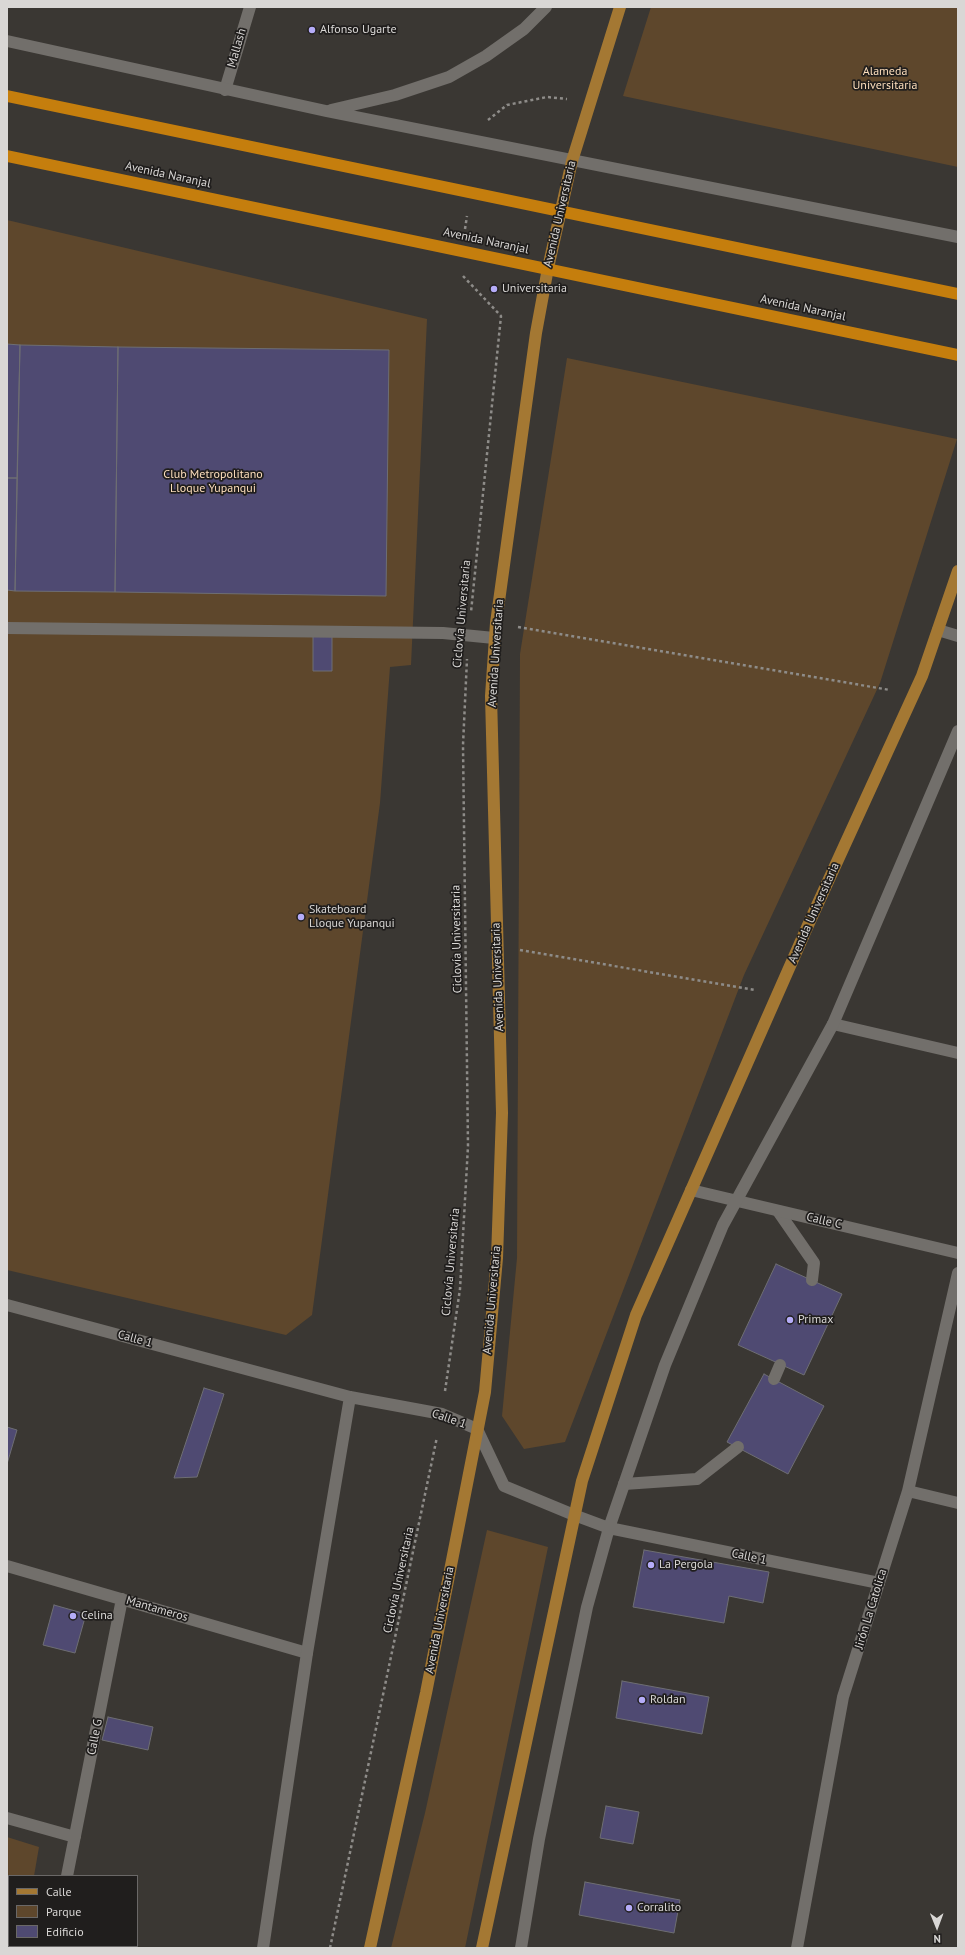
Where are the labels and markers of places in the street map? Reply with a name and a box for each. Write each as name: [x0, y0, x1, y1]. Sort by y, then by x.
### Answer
place label: Alfonso Ugarte: [320, 23, 397, 37]
marker: Alfonso Ugarte: [307, 25, 317, 35]
place label: Universitaria: [502, 282, 567, 296]
marker: Universitaria: [489, 284, 499, 294]
place label: Skateboard Lloque Yupanqui: [309, 903, 395, 931]
marker: Skateboard Lloque Yupanqui: [296, 912, 306, 922]
place label: Primax: [798, 1313, 833, 1327]
marker: Primax: [785, 1315, 795, 1325]
place label: La Pergola: [659, 1558, 713, 1572]
marker: La Pergola: [646, 1560, 656, 1570]
place label: Celina: [81, 1609, 113, 1623]
marker: Celina: [68, 1611, 78, 1621]
place label: Roldan: [650, 1693, 685, 1707]
marker: Roldan: [637, 1695, 647, 1705]
place label: Corralito: [637, 1901, 681, 1915]
marker: Corralito: [624, 1903, 634, 1913]

